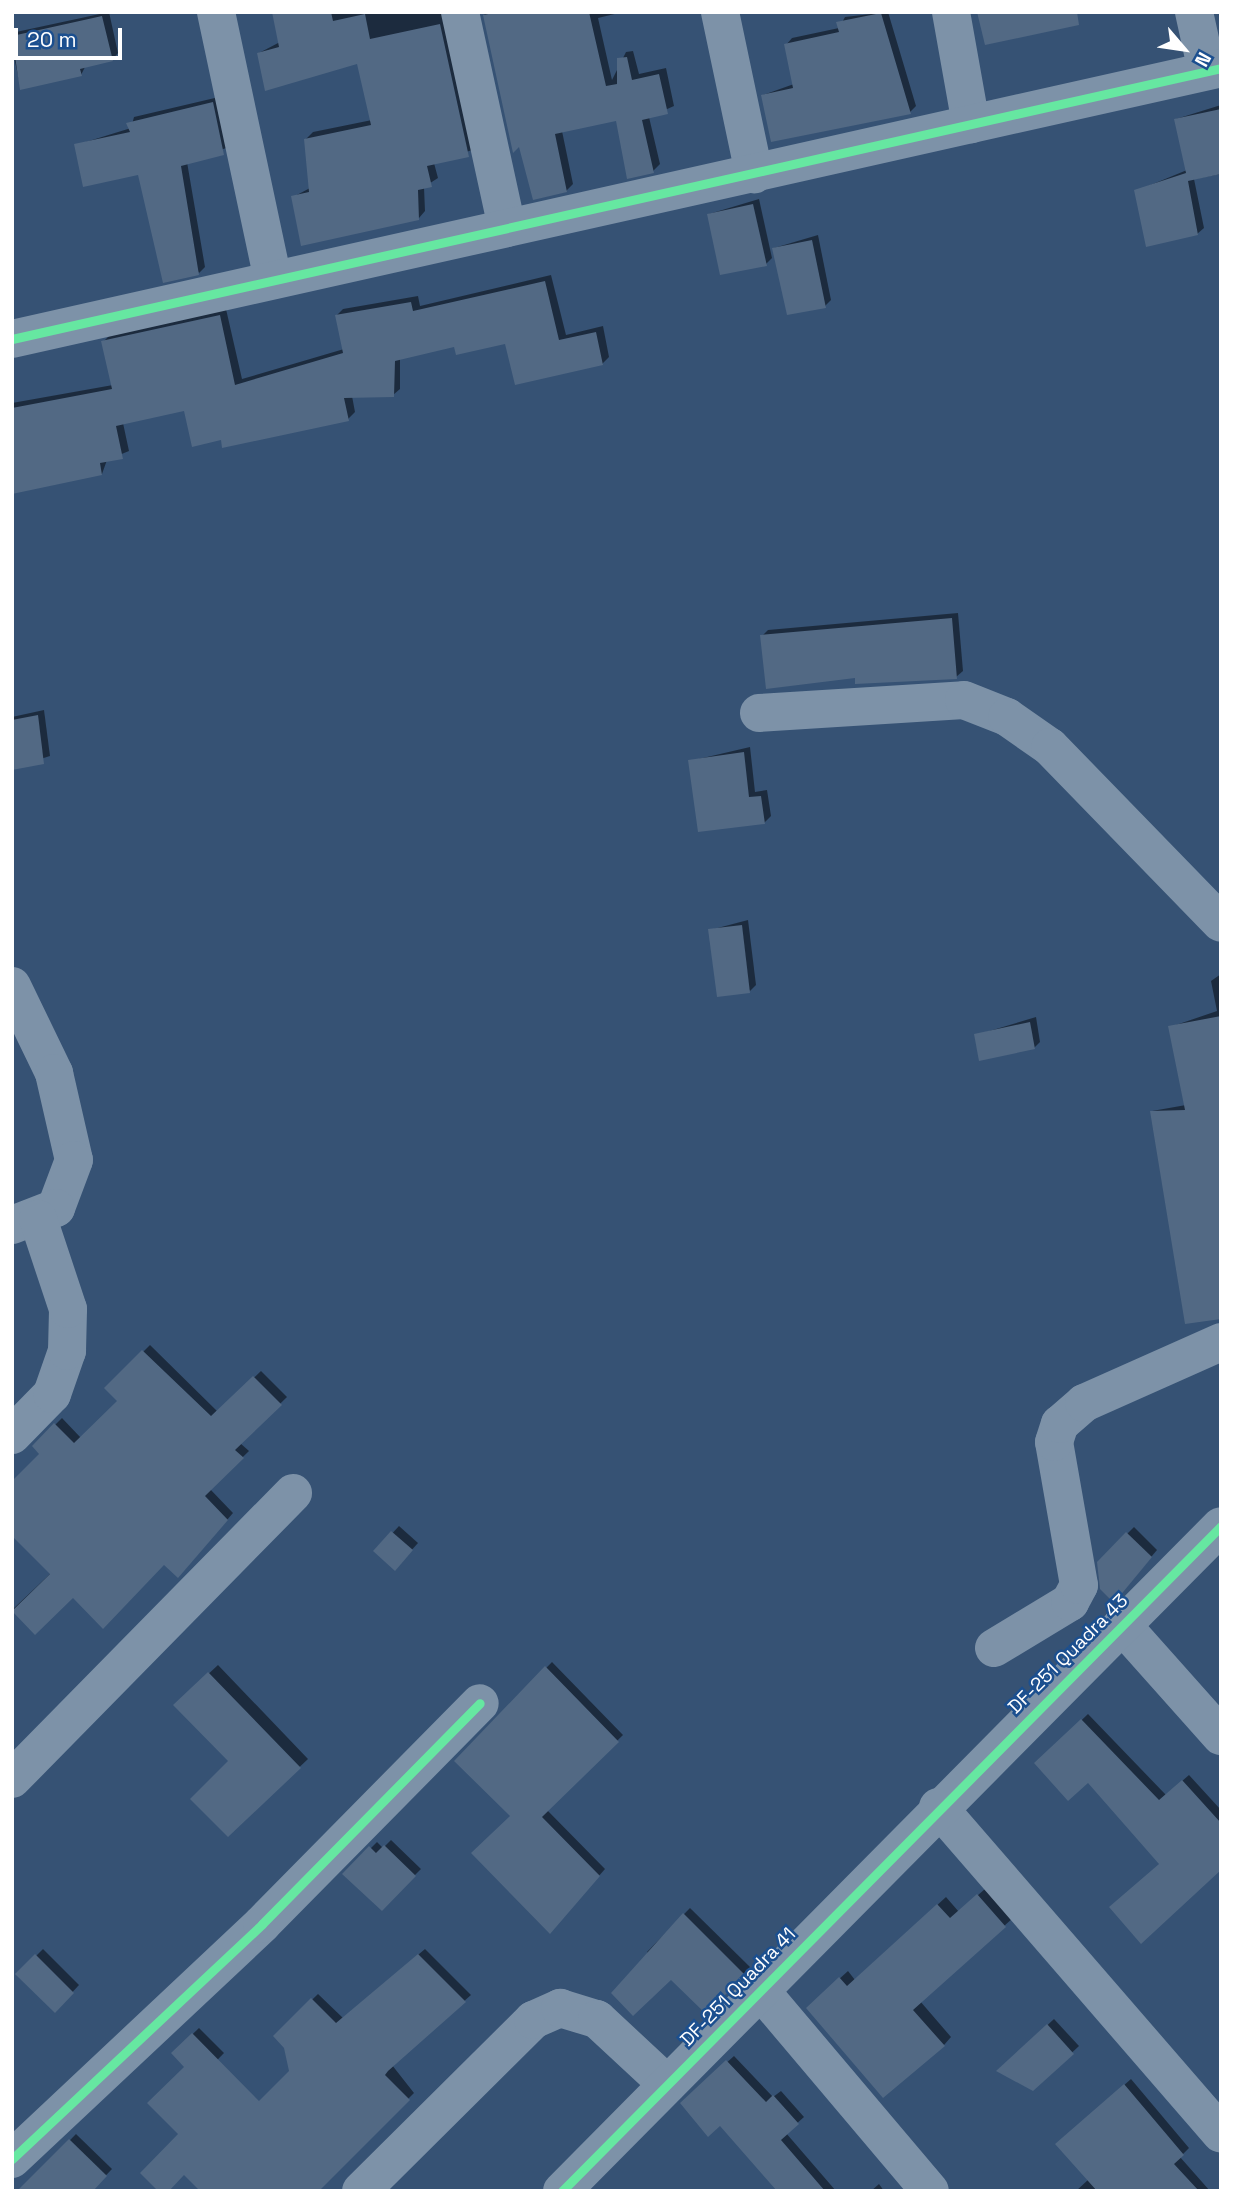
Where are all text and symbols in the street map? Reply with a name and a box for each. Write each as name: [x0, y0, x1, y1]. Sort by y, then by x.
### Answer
scale bar: [18, 14, 126, 58]
north arrow: [1149, 14, 1219, 84]
text: 20 m: [27, 26, 77, 53]
text: N: [1189, 48, 1217, 71]
street label: DF-251 Quadra 43: [1003, 1589, 1133, 1719]
street label: DF-251 Quadra 41: [676, 1923, 800, 2051]

